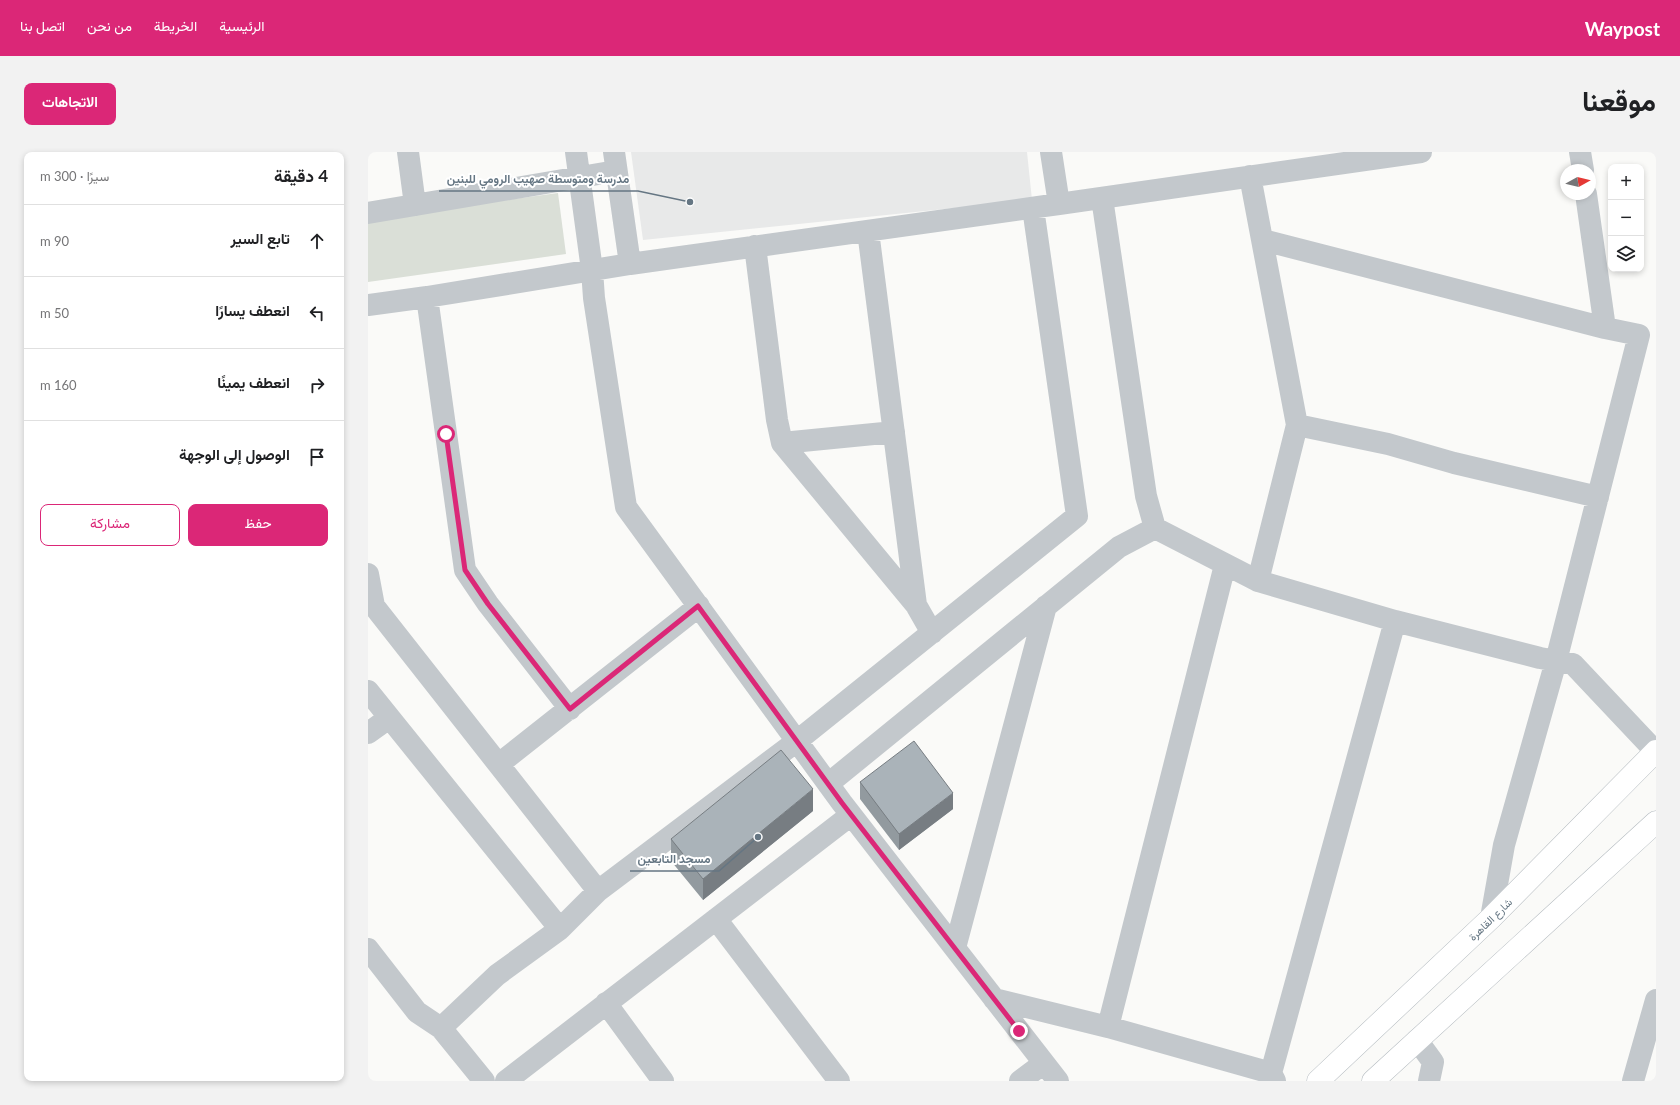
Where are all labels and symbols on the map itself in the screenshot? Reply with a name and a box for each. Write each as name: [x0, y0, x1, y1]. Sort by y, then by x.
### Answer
north arrow: [1560, 164, 1596, 200]
callout: مدرسة ومتوسطة صهيب الرومي للبنين: [439, 167, 638, 191]
text: مدرسة ومتوسطة صهيب الرومي للبنين: [447, 171, 630, 189]
route start: [437, 425, 455, 443]
callout: مسجد التابعين: [630, 847, 719, 871]
text: مسجد التابعين: [638, 851, 711, 866]
street label: شارع القاهرة: [1466, 895, 1516, 944]
route end: [1010, 1022, 1028, 1040]

